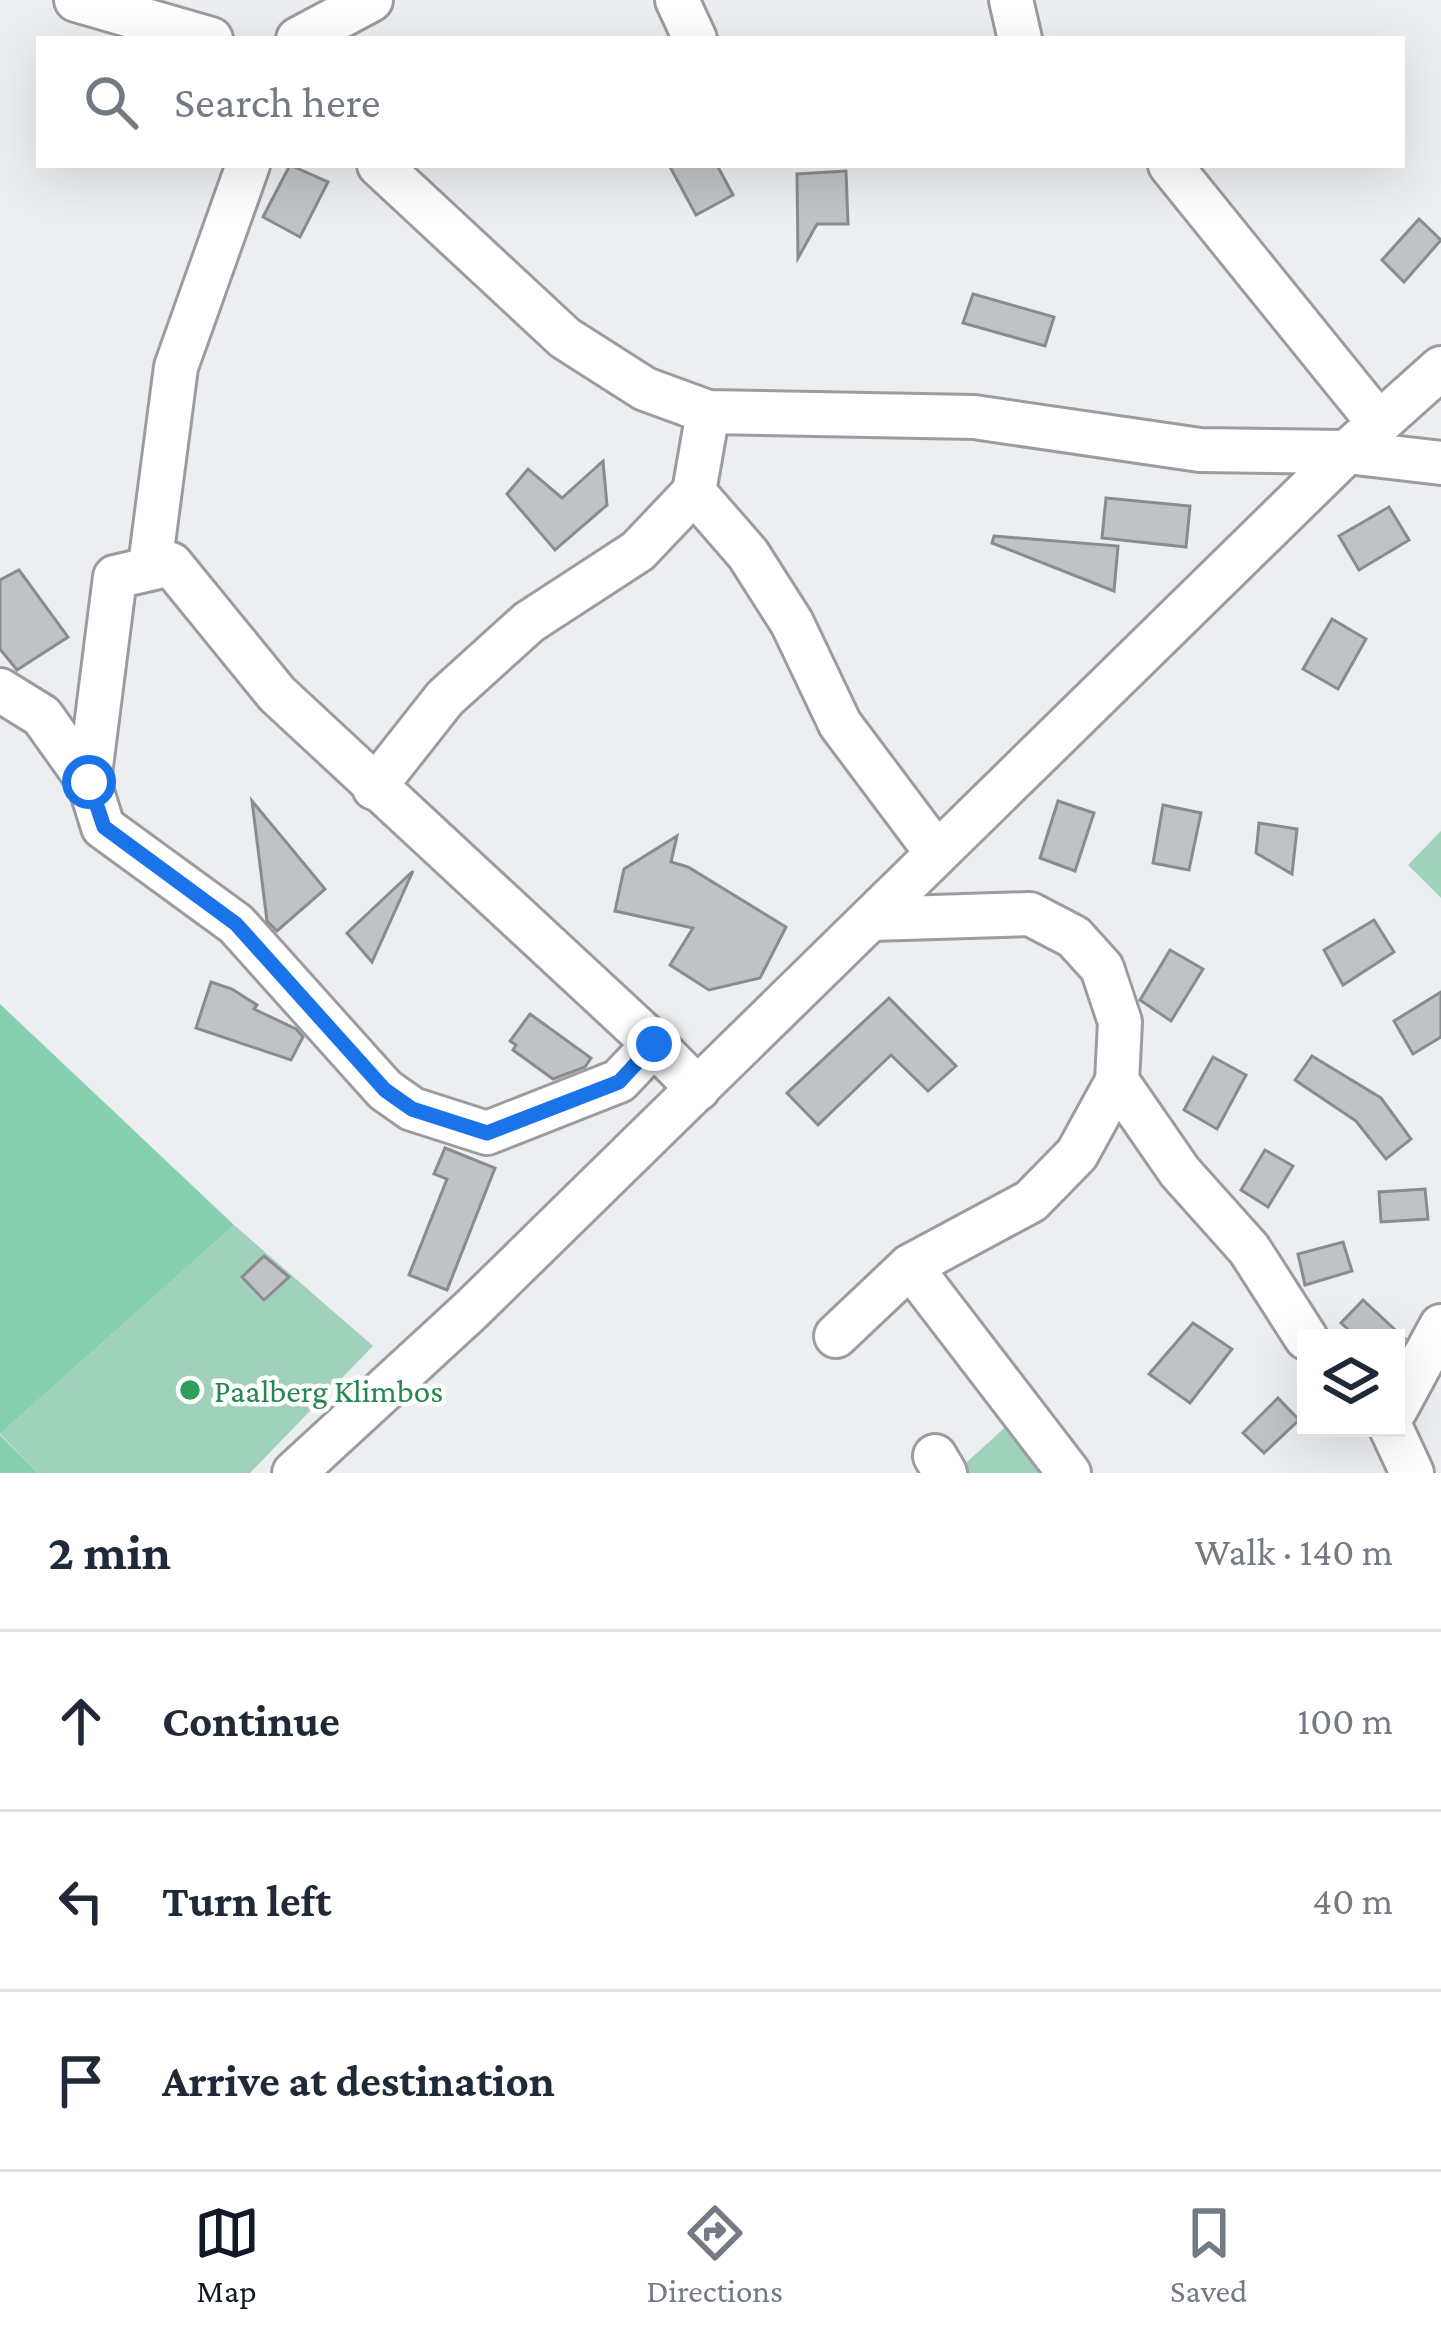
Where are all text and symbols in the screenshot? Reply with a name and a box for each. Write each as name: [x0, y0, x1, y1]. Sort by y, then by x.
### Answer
search box: [36, 36, 1405, 168]
icon: search: [78, 69, 144, 135]
text: Search here: [174, 77, 381, 127]
route start: [62, 755, 116, 809]
route end: [627, 1017, 681, 1071]
map controls: [1297, 1329, 1405, 1437]
button: layers: [1297, 1329, 1405, 1437]
place label: Paalberg Klimbos: [214, 1372, 443, 1409]
marker: Paalberg Klimbos: [177, 1377, 203, 1403]
text: 2 min: [48, 1523, 171, 1580]
text: Walk · 140 m: [1194, 1530, 1393, 1573]
icon: ahead: [48, 1688, 114, 1754]
text: Continue: [162, 1696, 340, 1746]
text: 100 m: [1297, 1699, 1393, 1742]
icon: left: [48, 1868, 114, 1934]
text: Turn left: [162, 1876, 331, 1926]
text: 40 m: [1312, 1879, 1393, 1922]
icon: arrive: [48, 2048, 114, 2114]
text: Arrive at destination: [162, 2056, 555, 2106]
tab: Map: [194, 2200, 260, 2309]
tab: Directions: [647, 2200, 783, 2309]
tab: Saved: [1170, 2200, 1247, 2309]

